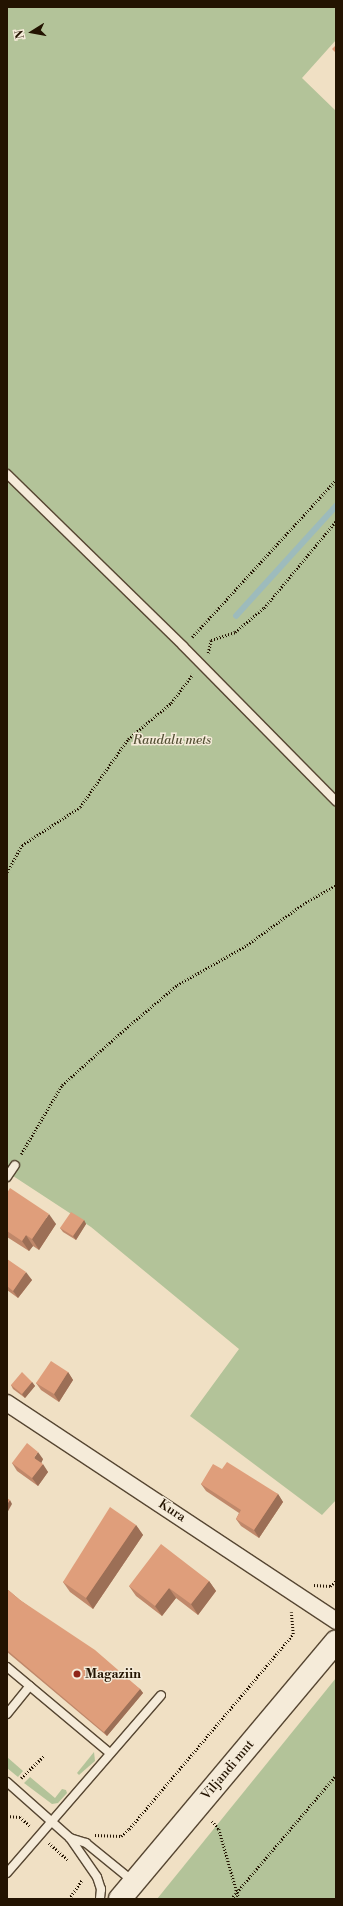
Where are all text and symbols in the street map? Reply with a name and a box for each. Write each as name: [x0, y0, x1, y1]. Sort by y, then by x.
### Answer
north arrow: [12, 12, 52, 52]
text: N: [13, 29, 28, 40]
park label: Raudalu mets: [133, 732, 211, 748]
street label: Kura: [155, 1496, 189, 1526]
place label: Magaziin: [85, 1666, 141, 1682]
marker: Magaziin: [72, 1669, 82, 1679]
street label: Viljandi mnt: [198, 1737, 258, 1803]

